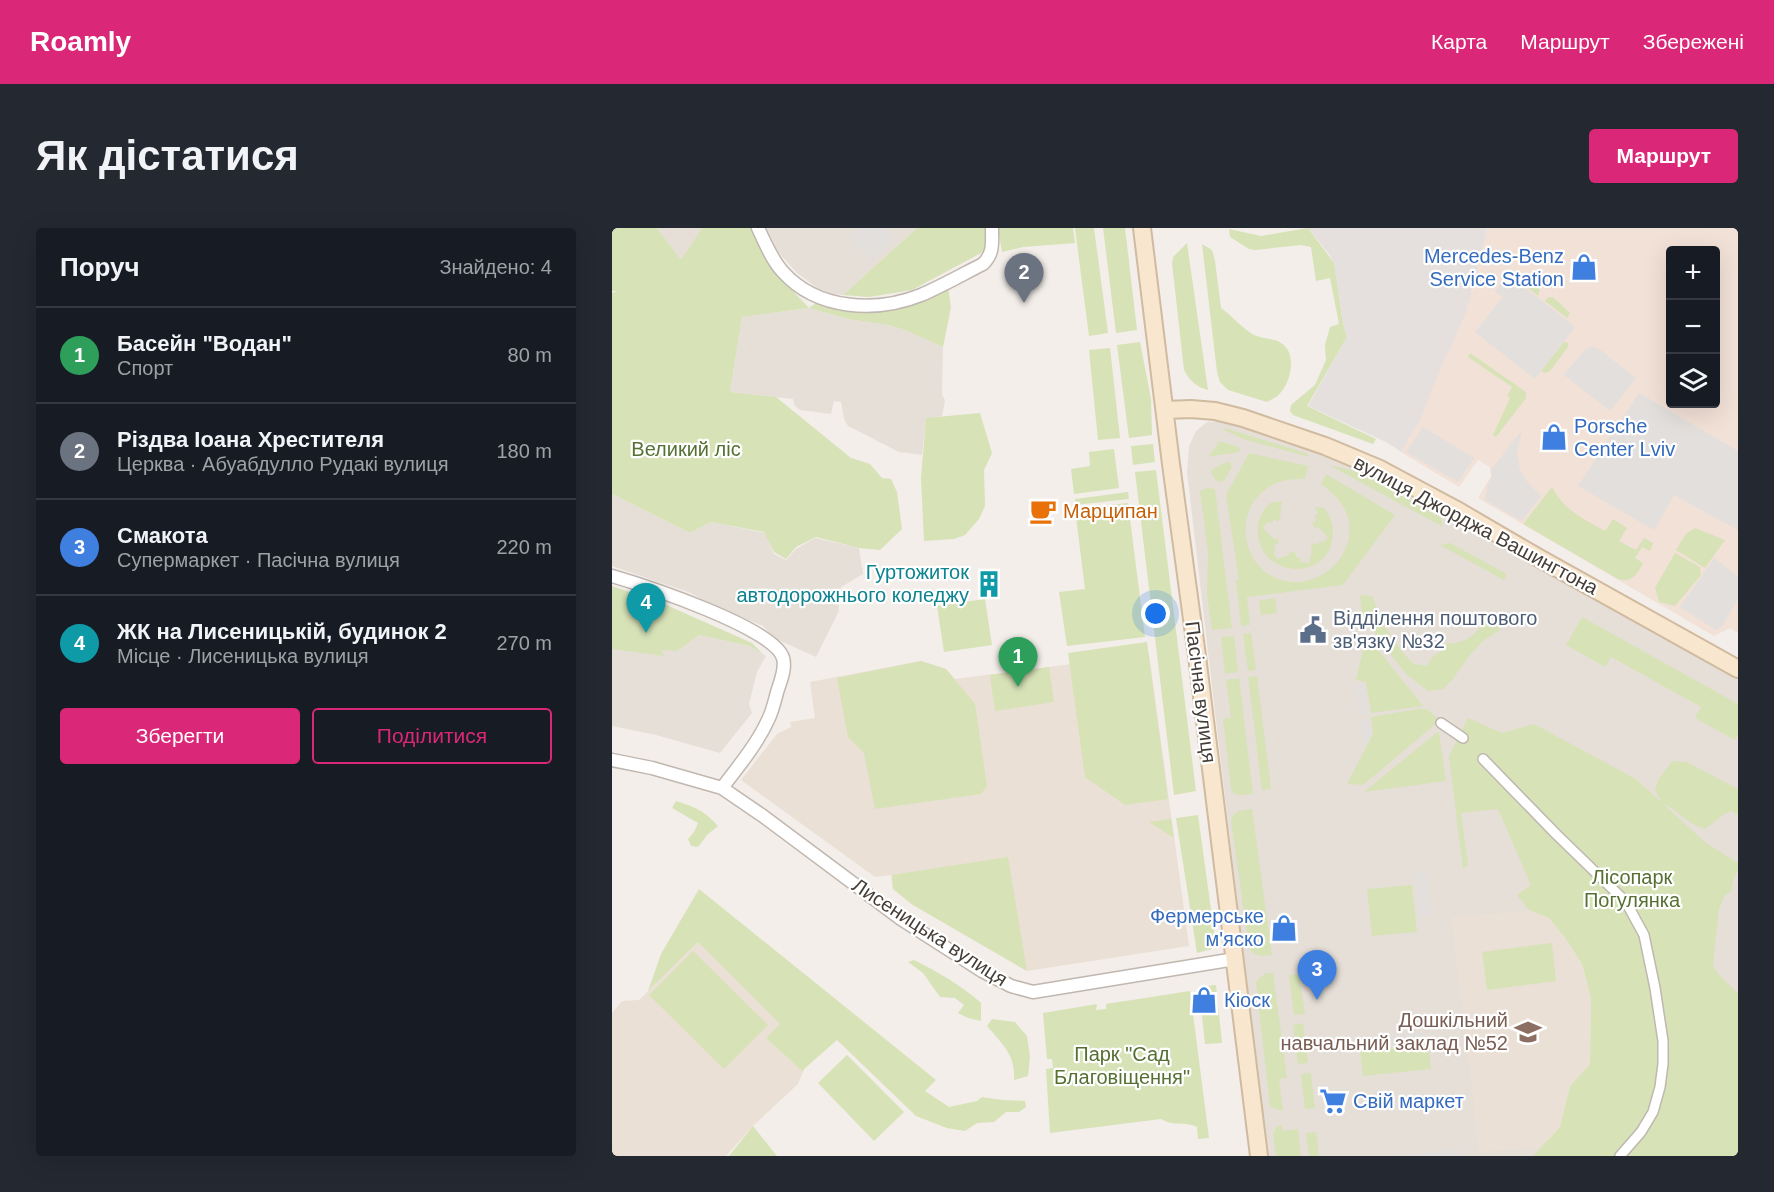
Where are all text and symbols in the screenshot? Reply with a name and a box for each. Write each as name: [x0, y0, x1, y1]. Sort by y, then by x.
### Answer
text: Roamly: [30, 26, 131, 57]
text: Карта: [1431, 30, 1487, 53]
text: Маршрут: [1520, 30, 1610, 53]
text: Збережені: [1643, 30, 1744, 53]
button: Маршрут: [1589, 129, 1738, 183]
text: Як дістатися: [36, 132, 299, 179]
place label: Mercedes-Benz Service Station: [1424, 245, 1564, 290]
map controls: [1666, 246, 1720, 408]
button: +: [1666, 246, 1720, 300]
text: Поруч: [60, 252, 140, 282]
shop icon: Mercedes-Benz Service Station: [1569, 252, 1599, 282]
pin: 2: [1004, 254, 1044, 303]
text: Знайдено: 4: [439, 256, 552, 278]
button: −: [1666, 300, 1720, 354]
text: Басейн "Водан": [117, 331, 292, 356]
text: 1: [74, 344, 85, 366]
text: 80 m: [508, 344, 552, 366]
button: layers: [1666, 354, 1720, 408]
text: Спорт: [117, 357, 173, 379]
place label: Porsche Center Lviv: [1574, 415, 1675, 460]
shop icon: Porsche Center Lviv: [1539, 422, 1569, 452]
text: Різдва Іоана Хрестителя: [117, 427, 384, 452]
park label: Великий ліс: [631, 438, 741, 460]
text: 2: [74, 440, 85, 462]
text: 180 m: [496, 440, 552, 462]
street label: вулиця Джорджа Вашингтона: [1350, 451, 1603, 599]
text: Церква · Абуабдулло Рудакі вулиця: [117, 453, 448, 475]
cafe icon: Марципан: [1028, 496, 1058, 526]
place label: Марципан: [1063, 500, 1158, 522]
text: Смакота: [117, 523, 208, 548]
text: 3: [74, 536, 85, 558]
text: 220 m: [496, 536, 552, 558]
text: Супермаркет · Пасічна вулиця: [117, 549, 400, 571]
place label: Гуртожиток автодорожнього коледжу: [736, 561, 969, 606]
building icon: Гуртожиток автодорожнього коледжу: [974, 569, 1004, 599]
pin: 4: [627, 584, 666, 633]
your location: [1141, 599, 1170, 628]
place label: Відділення поштового зв'язку №32: [1333, 607, 1537, 652]
public building icon: Відділення поштового зв'язку №32: [1298, 615, 1328, 645]
text: ЖК на Лисеницькій, будинок 2: [117, 619, 447, 644]
street label: Пасічна вулиця: [1181, 620, 1221, 764]
text: 4: [74, 632, 85, 654]
text: 270 m: [496, 632, 552, 654]
pin: 1: [998, 638, 1038, 687]
text: Місце · Лисеницька вулиця: [117, 645, 368, 667]
button: Зберегти: [60, 708, 300, 764]
button: Поділитися: [312, 708, 552, 764]
park label: Лісопарк Погулянка: [1584, 866, 1681, 911]
street label: Лисеницька вулиця: [848, 874, 1012, 990]
place label: Фермерське м'яско: [1150, 905, 1264, 950]
shop icon: Фермерське м'яско: [1269, 913, 1299, 943]
pin: 3: [1298, 950, 1336, 1000]
shop icon: Кіоск: [1189, 985, 1219, 1015]
place label: Кіоск: [1224, 989, 1270, 1011]
place label: Дошкільний навчальний заклад №52: [1281, 1009, 1508, 1054]
school or university icon: Дошкільний навчальний заклад №52: [1513, 1017, 1543, 1047]
park label: Парк "Сад Благовіщення": [1054, 1043, 1190, 1088]
supermarket icon: Свій маркет: [1318, 1086, 1348, 1116]
place label: Свій маркет: [1353, 1090, 1464, 1112]

